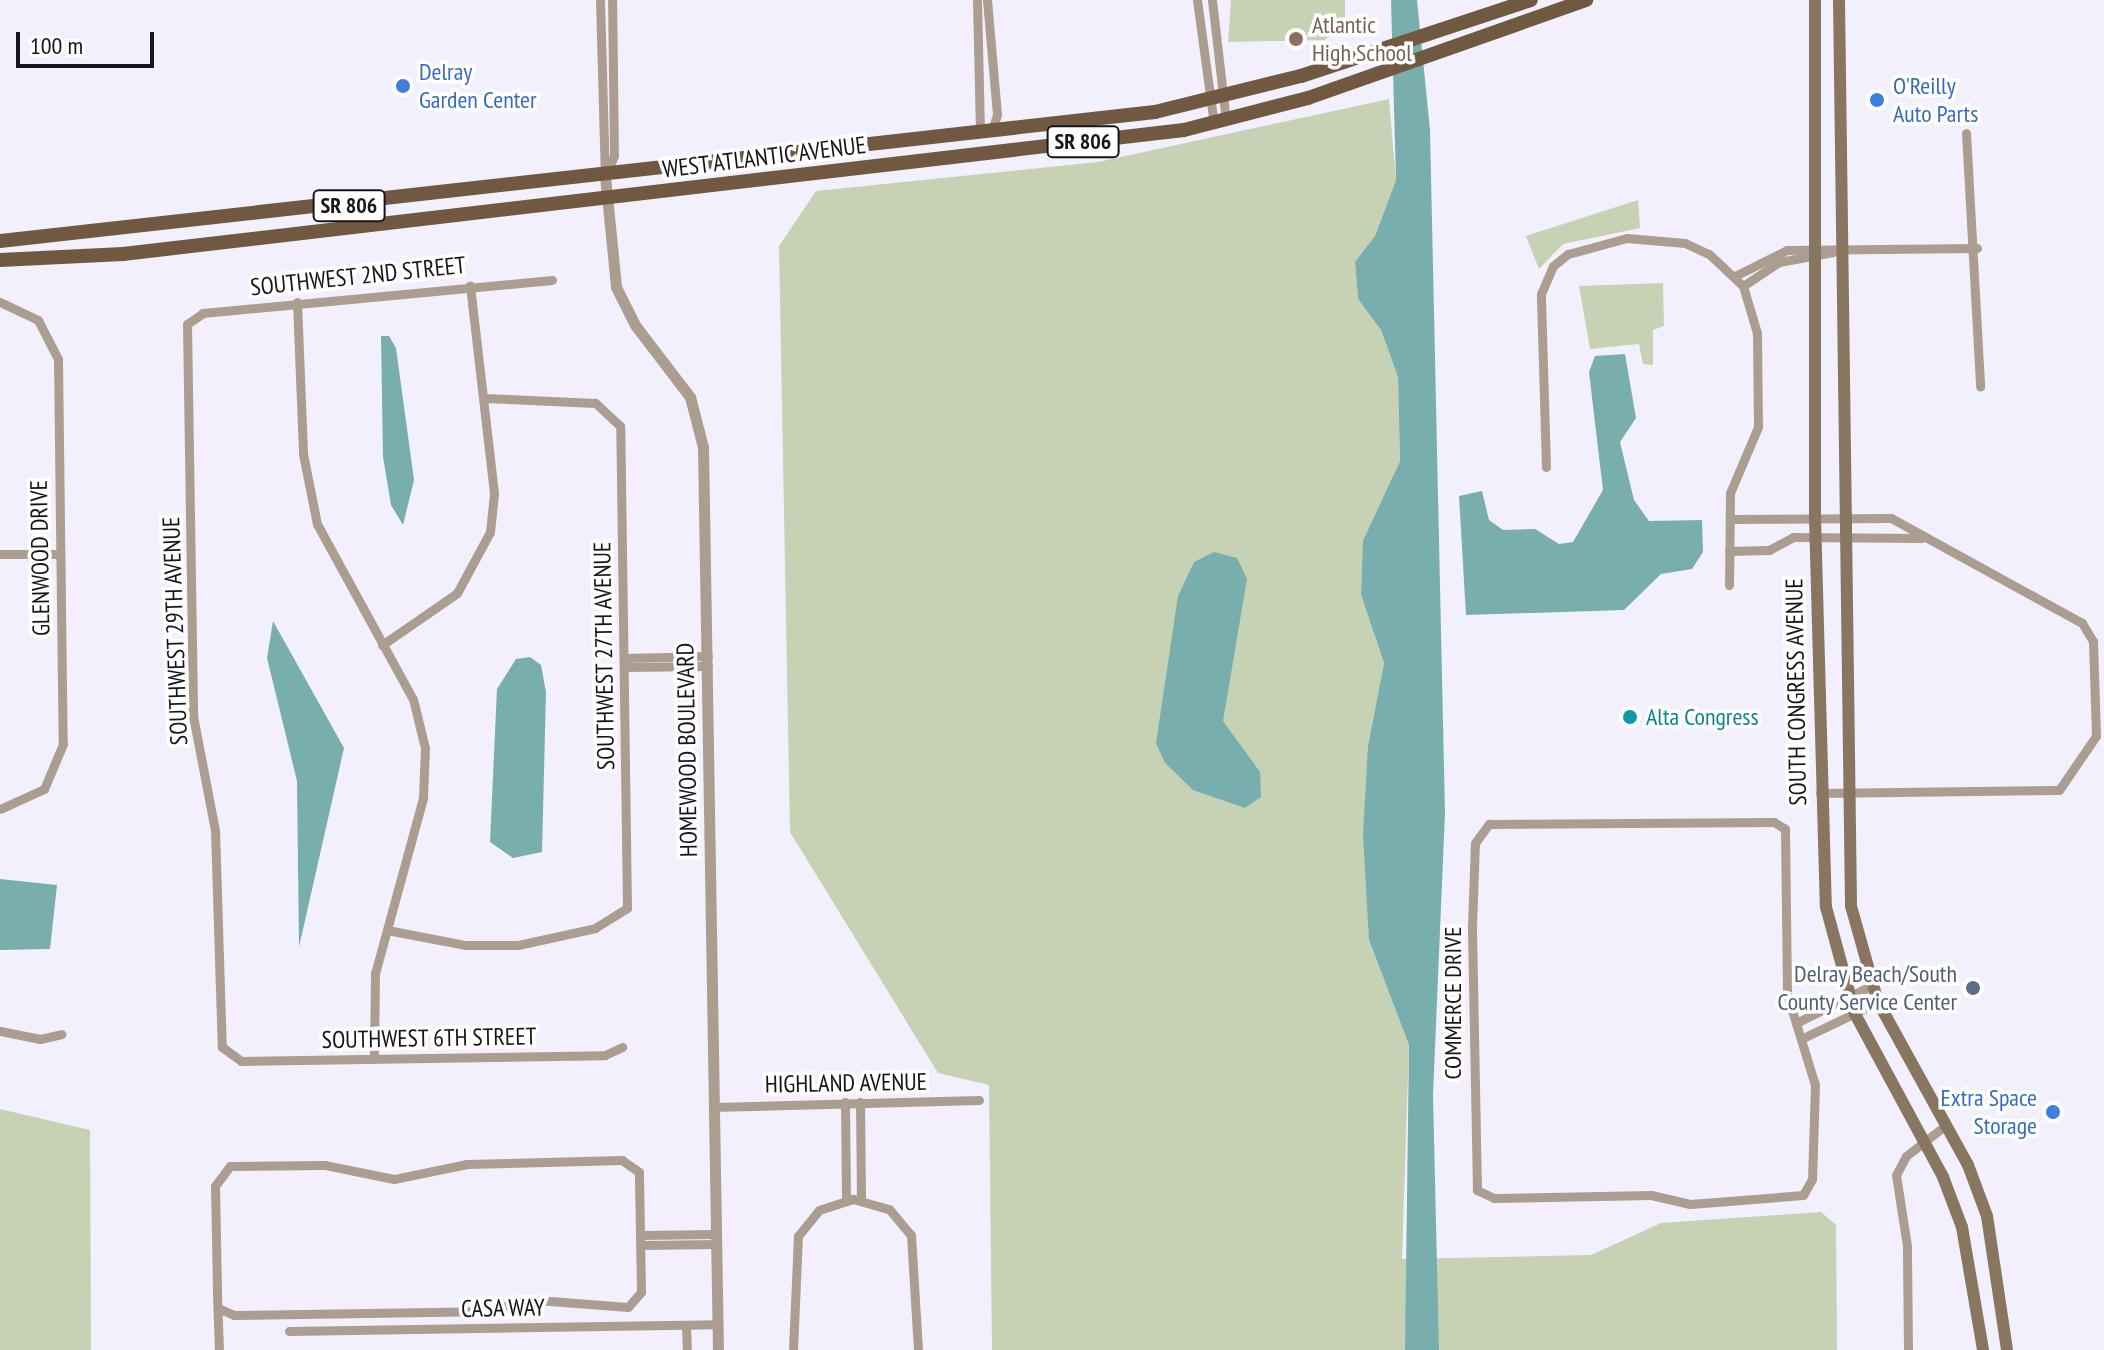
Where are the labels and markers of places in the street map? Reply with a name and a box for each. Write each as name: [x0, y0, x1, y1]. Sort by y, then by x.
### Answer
place label: Atlantic High School: [1312, 11, 1412, 67]
marker: Atlantic High School: [1287, 30, 1305, 48]
place label: Delray Garden Center: [419, 58, 537, 114]
place label: O'Reilly Auto Parts: [1893, 72, 1978, 128]
marker: Delray Garden Center: [394, 77, 412, 95]
marker: O'Reilly Auto Parts: [1868, 91, 1886, 109]
place label: Alta Congress: [1646, 703, 1759, 731]
marker: Alta Congress: [1621, 708, 1639, 726]
place label: Delray Beach/South County Service Center: [1777, 960, 1957, 1016]
marker: Delray Beach/South County Service Center: [1964, 979, 1982, 997]
place label: Extra Space Storage: [1941, 1084, 2037, 1140]
marker: Extra Space Storage: [2044, 1103, 2062, 1121]

